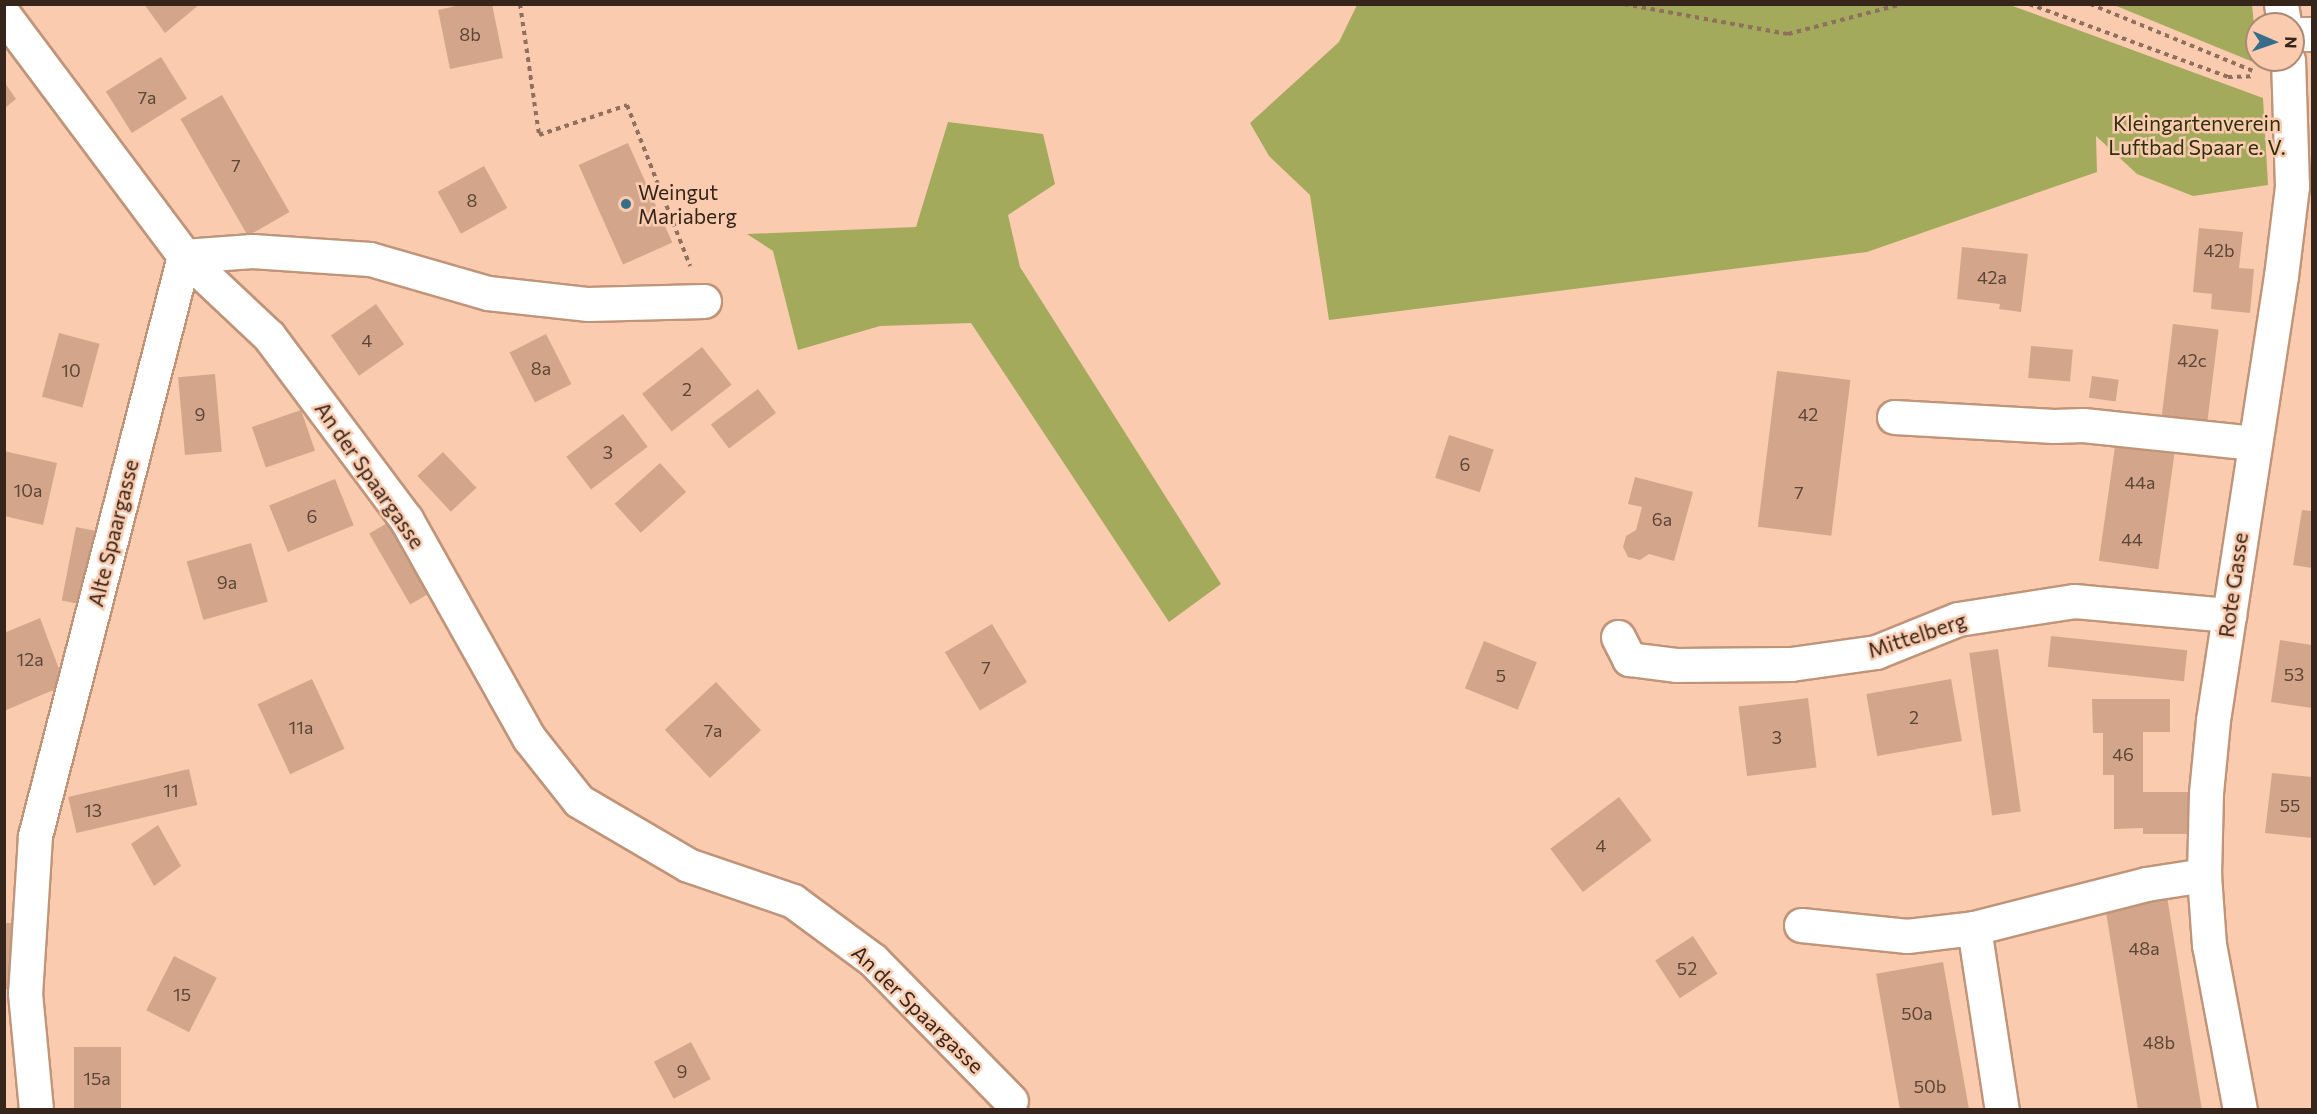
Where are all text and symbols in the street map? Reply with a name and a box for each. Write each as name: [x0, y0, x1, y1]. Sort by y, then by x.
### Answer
north arrow: [2245, 12, 2305, 72]
house number: 8b: [459, 23, 481, 45]
text: N: [2282, 36, 2301, 49]
house number: 7a: [138, 86, 156, 108]
park label: Kleingartenverein Luftbad Spaar e. V.: [2108, 110, 2286, 160]
house number: 7: [231, 154, 241, 176]
place label: Weingut Mariaberg: [638, 179, 737, 229]
house number: 8: [467, 189, 477, 211]
marker: Weingut Mariaberg: [619, 197, 633, 211]
house number: 42b: [2203, 239, 2235, 261]
house number: 42a: [1977, 266, 2007, 288]
house number: 4: [362, 329, 372, 351]
house number: 42c: [2177, 349, 2207, 371]
house number: 8a: [531, 357, 551, 379]
house number: 10: [61, 359, 81, 381]
house number: 2: [682, 378, 692, 400]
street label: An der Spaargasse: [310, 397, 430, 553]
house number: 9: [195, 403, 205, 425]
house number: 42: [1798, 403, 1818, 425]
house number: 3: [603, 441, 613, 463]
house number: 6: [1460, 453, 1470, 475]
street label: Alte Spaargasse: [83, 457, 143, 609]
house number: 44a: [2124, 471, 2156, 493]
house number: 10a: [14, 479, 42, 501]
house number: 7: [1794, 481, 1804, 503]
house number: 6: [307, 505, 317, 527]
house number: 6a: [1652, 508, 1672, 530]
house number: 44: [2121, 528, 2143, 550]
street label: Rote Gasse: [2213, 531, 2253, 639]
house number: 9a: [217, 571, 237, 593]
street label: Mittelberg: [1864, 607, 1970, 663]
house number: 12a: [16, 648, 44, 670]
house number: 7: [981, 656, 991, 678]
house number: 53: [2284, 663, 2304, 685]
house number: 5: [1496, 664, 1506, 686]
house number: 2: [1909, 706, 1919, 728]
house number: 11a: [289, 716, 313, 738]
house number: 7a: [704, 719, 722, 741]
house number: 3: [1772, 726, 1782, 748]
house number: 46: [2112, 743, 2134, 765]
house number: 11: [163, 779, 179, 801]
house number: 55: [2280, 794, 2300, 816]
house number: 13: [84, 799, 102, 821]
house number: 4: [1596, 834, 1606, 856]
house number: 48a: [2128, 937, 2160, 959]
street label: An der Spaargasse: [847, 940, 989, 1078]
house number: 52: [1677, 957, 1697, 979]
house number: 15: [173, 983, 191, 1005]
house number: 50a: [1901, 1002, 1933, 1024]
house number: 48b: [2143, 1031, 2175, 1053]
house number: 9: [677, 1060, 687, 1082]
house number: 15a: [83, 1067, 111, 1089]
house number: 50b: [1914, 1075, 1946, 1097]

